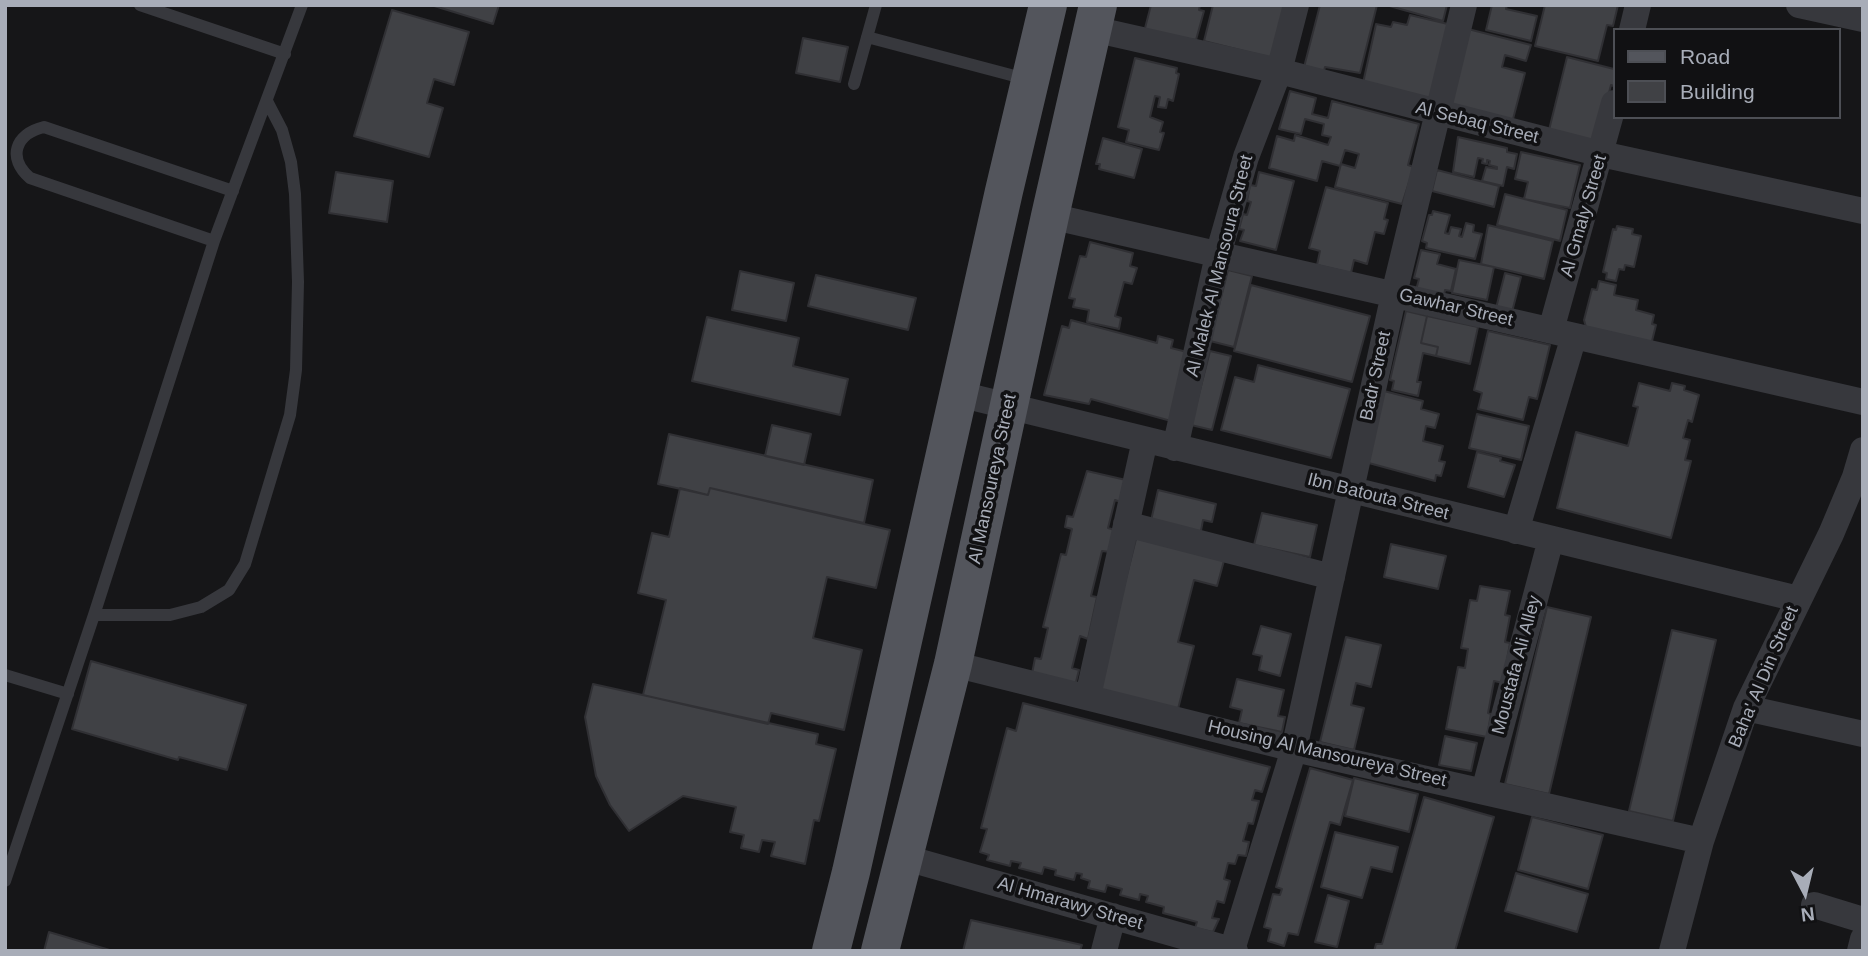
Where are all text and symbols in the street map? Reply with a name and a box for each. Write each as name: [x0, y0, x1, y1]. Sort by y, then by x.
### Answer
legend: [1612, 28, 1840, 119]
text: Road: [1680, 45, 1730, 68]
text: Building: [1680, 80, 1755, 103]
street label: Al Sebaq Street: [1413, 97, 1541, 149]
street label: Al Gmaly Street: [1556, 152, 1612, 280]
street label: Al Malek Al Mansoura Street: [1182, 153, 1258, 379]
street label: Gawhar Street: [1397, 284, 1515, 332]
street label: Badr Street: [1356, 329, 1396, 423]
street label: Al Mansoureya Street: [964, 392, 1022, 566]
street label: Ibn Batouta Street: [1305, 469, 1451, 525]
street label: Moustafa Ali Alley: [1488, 593, 1546, 737]
street label: Baha' Al Din Street: [1724, 603, 1804, 751]
street label: Housing Al Mansoureya Street: [1206, 716, 1448, 792]
north arrow: [1770, 858, 1840, 928]
street label: Al Hmarawy Street: [995, 873, 1145, 935]
text: N: [1800, 903, 1816, 926]

